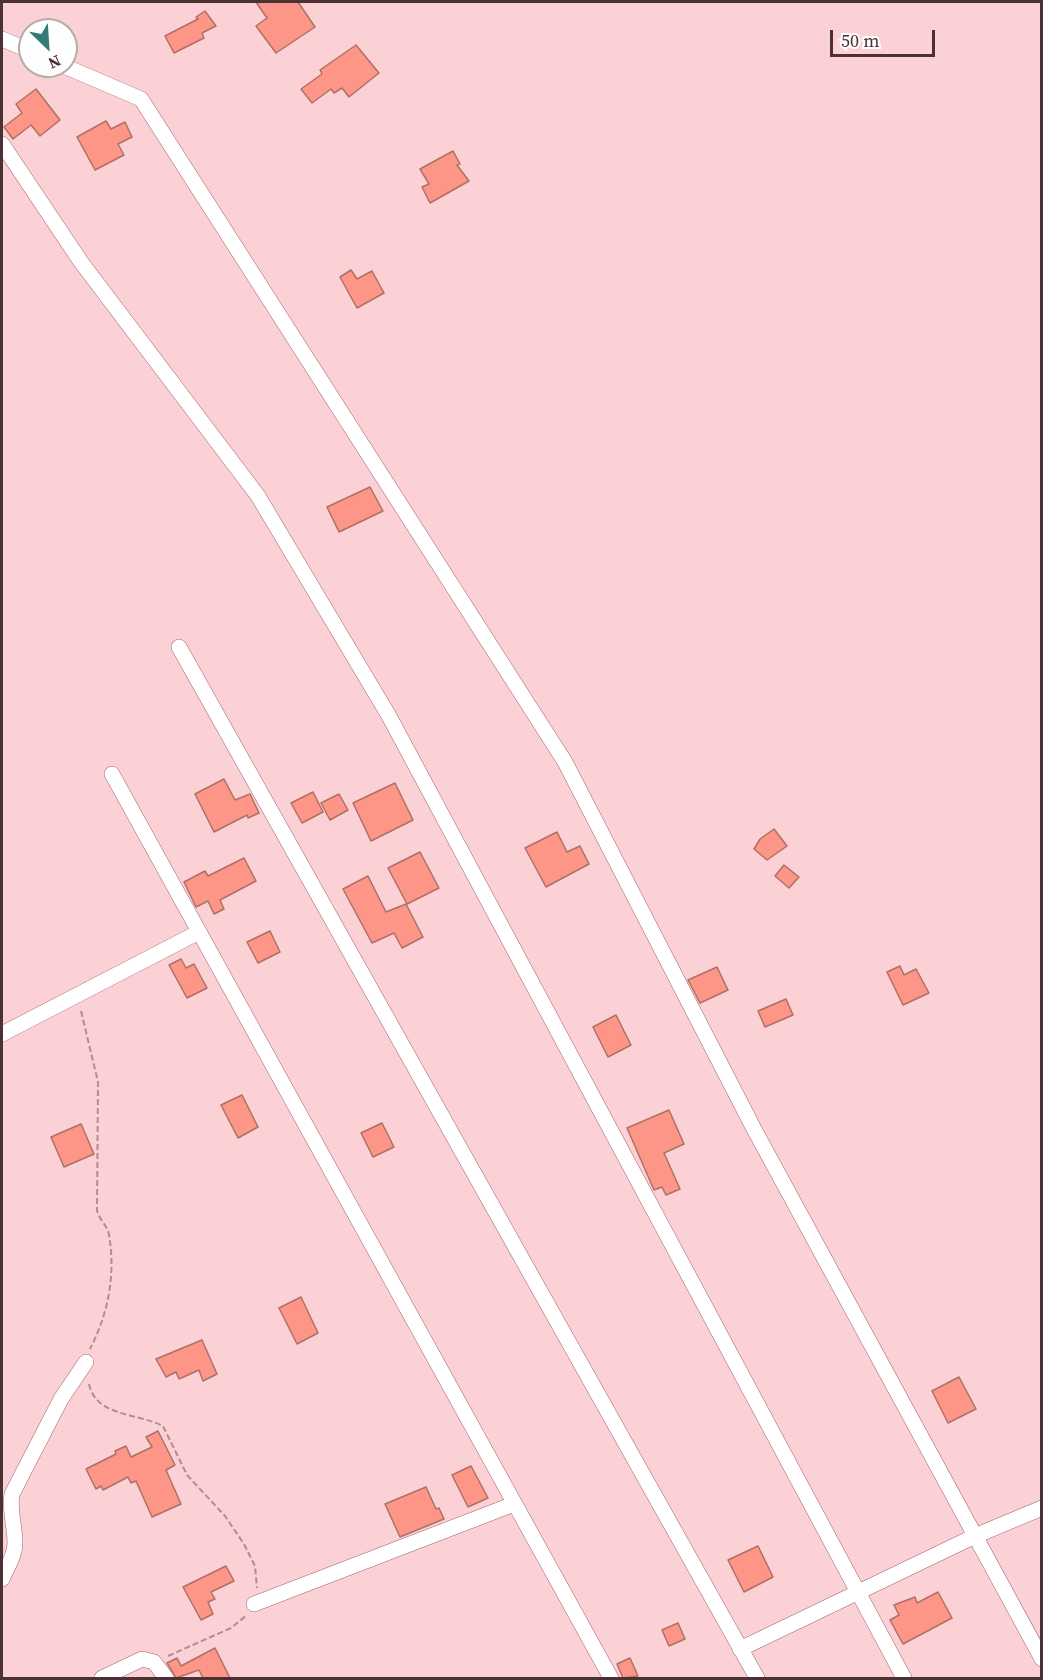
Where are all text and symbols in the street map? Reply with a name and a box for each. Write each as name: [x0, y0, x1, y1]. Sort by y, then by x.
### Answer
north arrow: [18, 18, 78, 78]
scale bar: [833, 18, 938, 56]
text: 50 m: [841, 28, 879, 53]
text: N: [45, 50, 65, 75]

